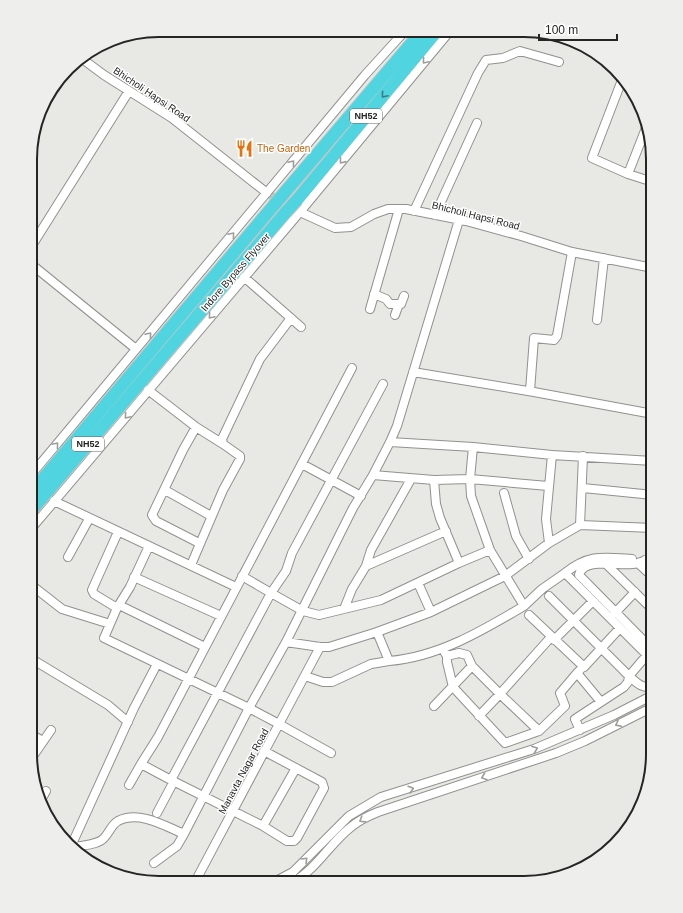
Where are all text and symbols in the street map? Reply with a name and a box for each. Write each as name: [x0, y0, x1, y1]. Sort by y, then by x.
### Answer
scale bar: [539, 16, 617, 42]
text: 100 m: [545, 23, 578, 37]
one-way arrow: [423, 56, 430, 63]
street label: Bhicholi Hapsi Road: [111, 65, 192, 124]
one-way arrow: [382, 90, 389, 97]
road number: NH52: [350, 109, 382, 123]
restaurant icon: The Garden: [234, 138, 254, 158]
place label: The Garden: [257, 143, 310, 154]
one-way arrow: [340, 156, 347, 163]
one-way arrow: [288, 161, 295, 168]
street label: Bhicholi Hapsi Road: [431, 199, 521, 232]
street label: Indore Bypass Flyover: [199, 231, 273, 313]
one-way arrow: [228, 233, 235, 240]
one-way arrow: [208, 312, 215, 319]
one-way arrow: [144, 332, 151, 339]
one-way arrow: [124, 411, 131, 418]
road number: NH52: [72, 437, 104, 451]
one-way arrow: [51, 442, 58, 449]
one-way arrow: [615, 720, 622, 727]
street label: Manavta Nagar Road: [216, 727, 271, 816]
one-way arrow: [531, 745, 538, 753]
one-way arrow: [481, 772, 488, 781]
one-way arrow: [408, 785, 414, 793]
one-way arrow: [359, 815, 366, 823]
one-way arrow: [301, 857, 308, 865]

